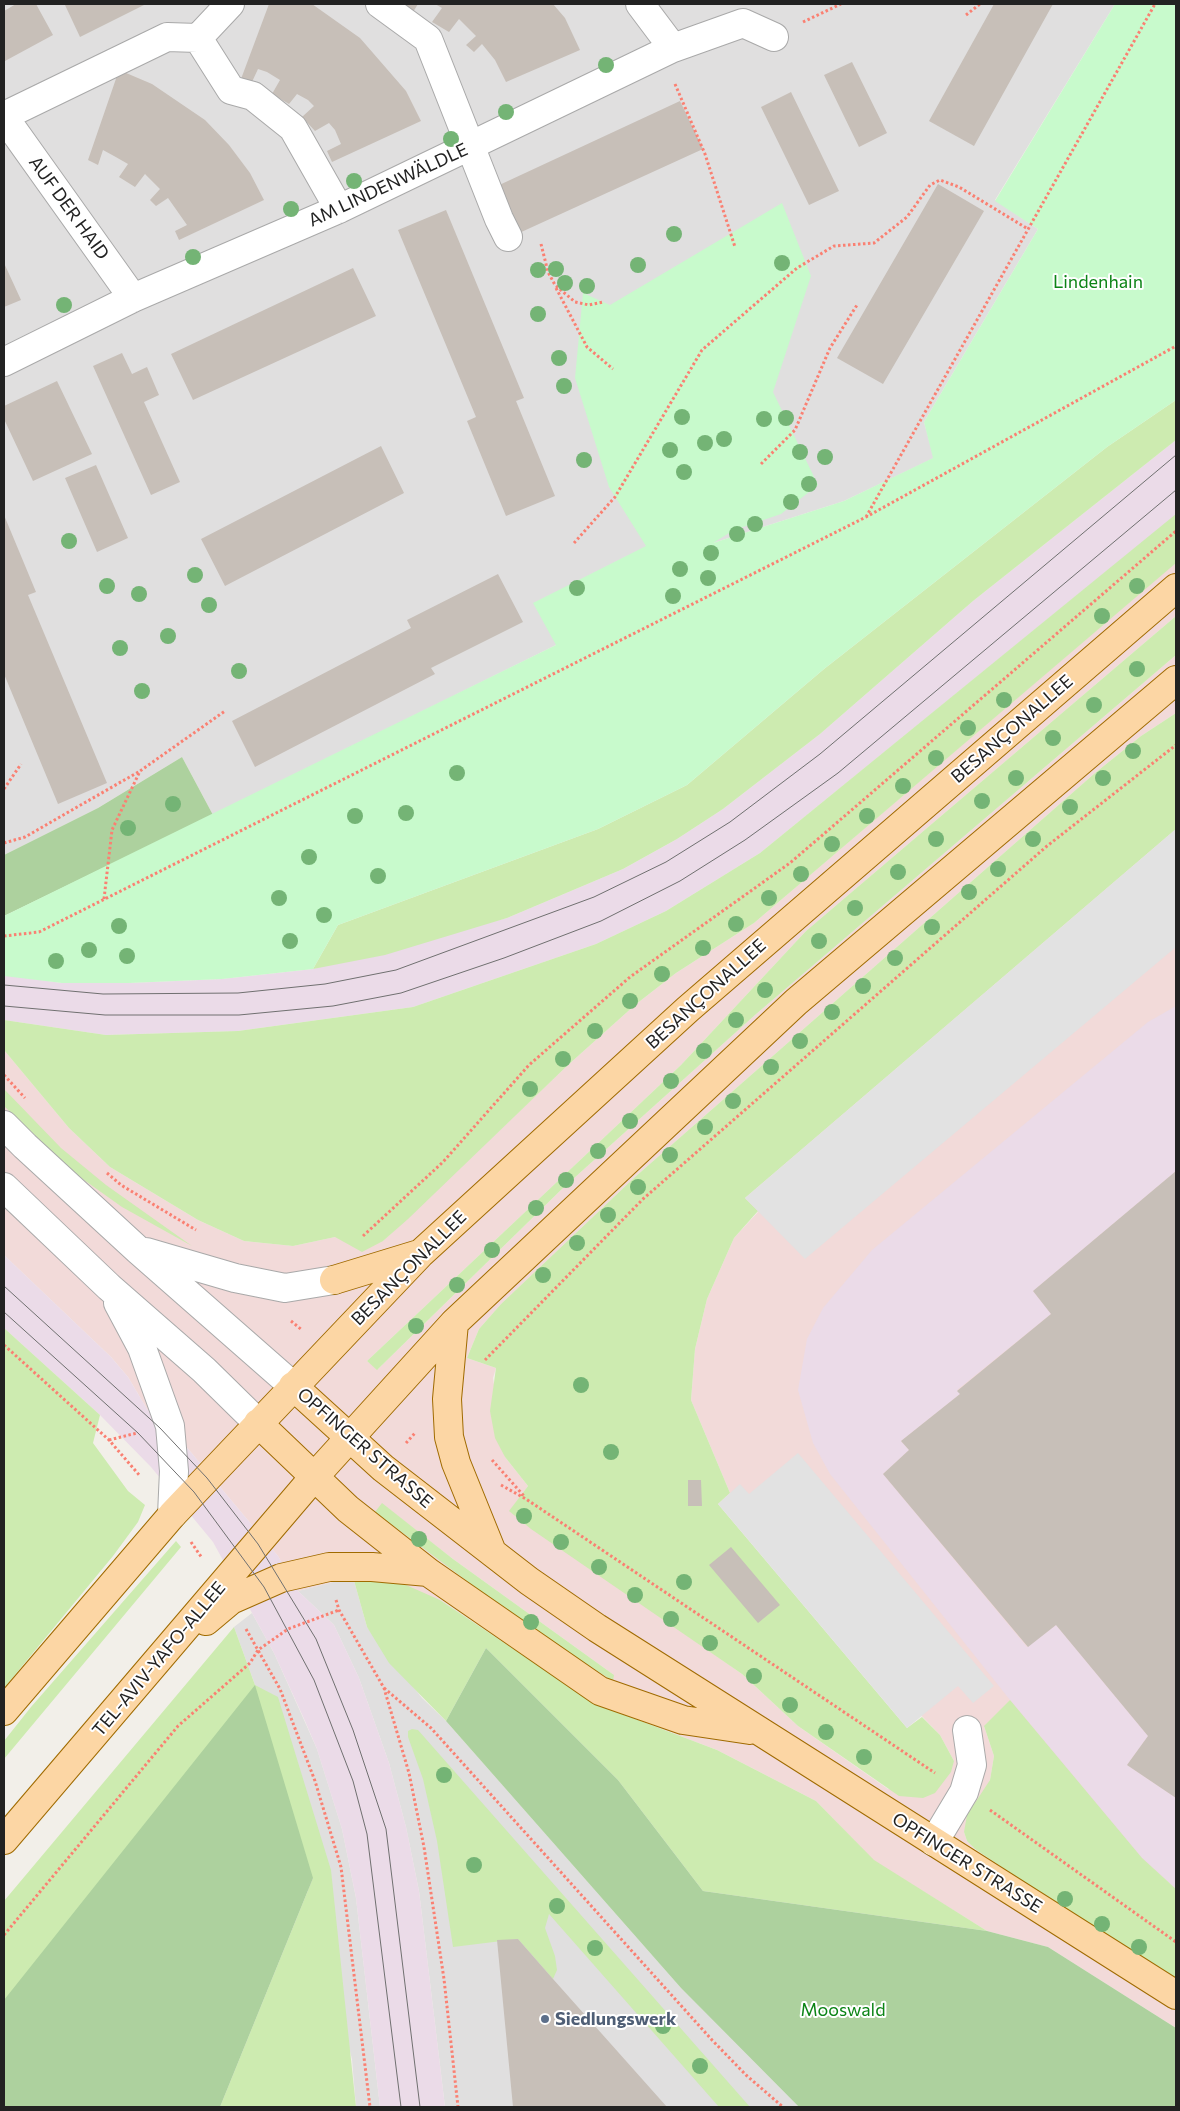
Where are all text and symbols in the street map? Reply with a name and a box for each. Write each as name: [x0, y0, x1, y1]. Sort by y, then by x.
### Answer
street label: AM LINDENWÄLDLE: [305, 139, 471, 231]
street label: AUF DER HAID: [24, 152, 114, 264]
park label: Lindenhain: [1053, 271, 1143, 293]
street label: BESANÇONALLEE: [947, 670, 1077, 788]
street label: BESANÇONALLEE: [642, 934, 770, 1054]
street label: BESANÇONALLEE: [347, 1206, 471, 1330]
street label: OPFINGER STRASSE: [293, 1383, 437, 1513]
street label: TEL-AVIV-YAFO-ALLEE: [88, 1577, 230, 1741]
street label: OPFINGER STRASSE: [888, 1808, 1046, 1918]
park label: Mooswald: [800, 1999, 886, 2021]
place label: Siedlungswerk: [555, 2008, 676, 2030]
marker: Siedlungswerk: [539, 2013, 551, 2025]

